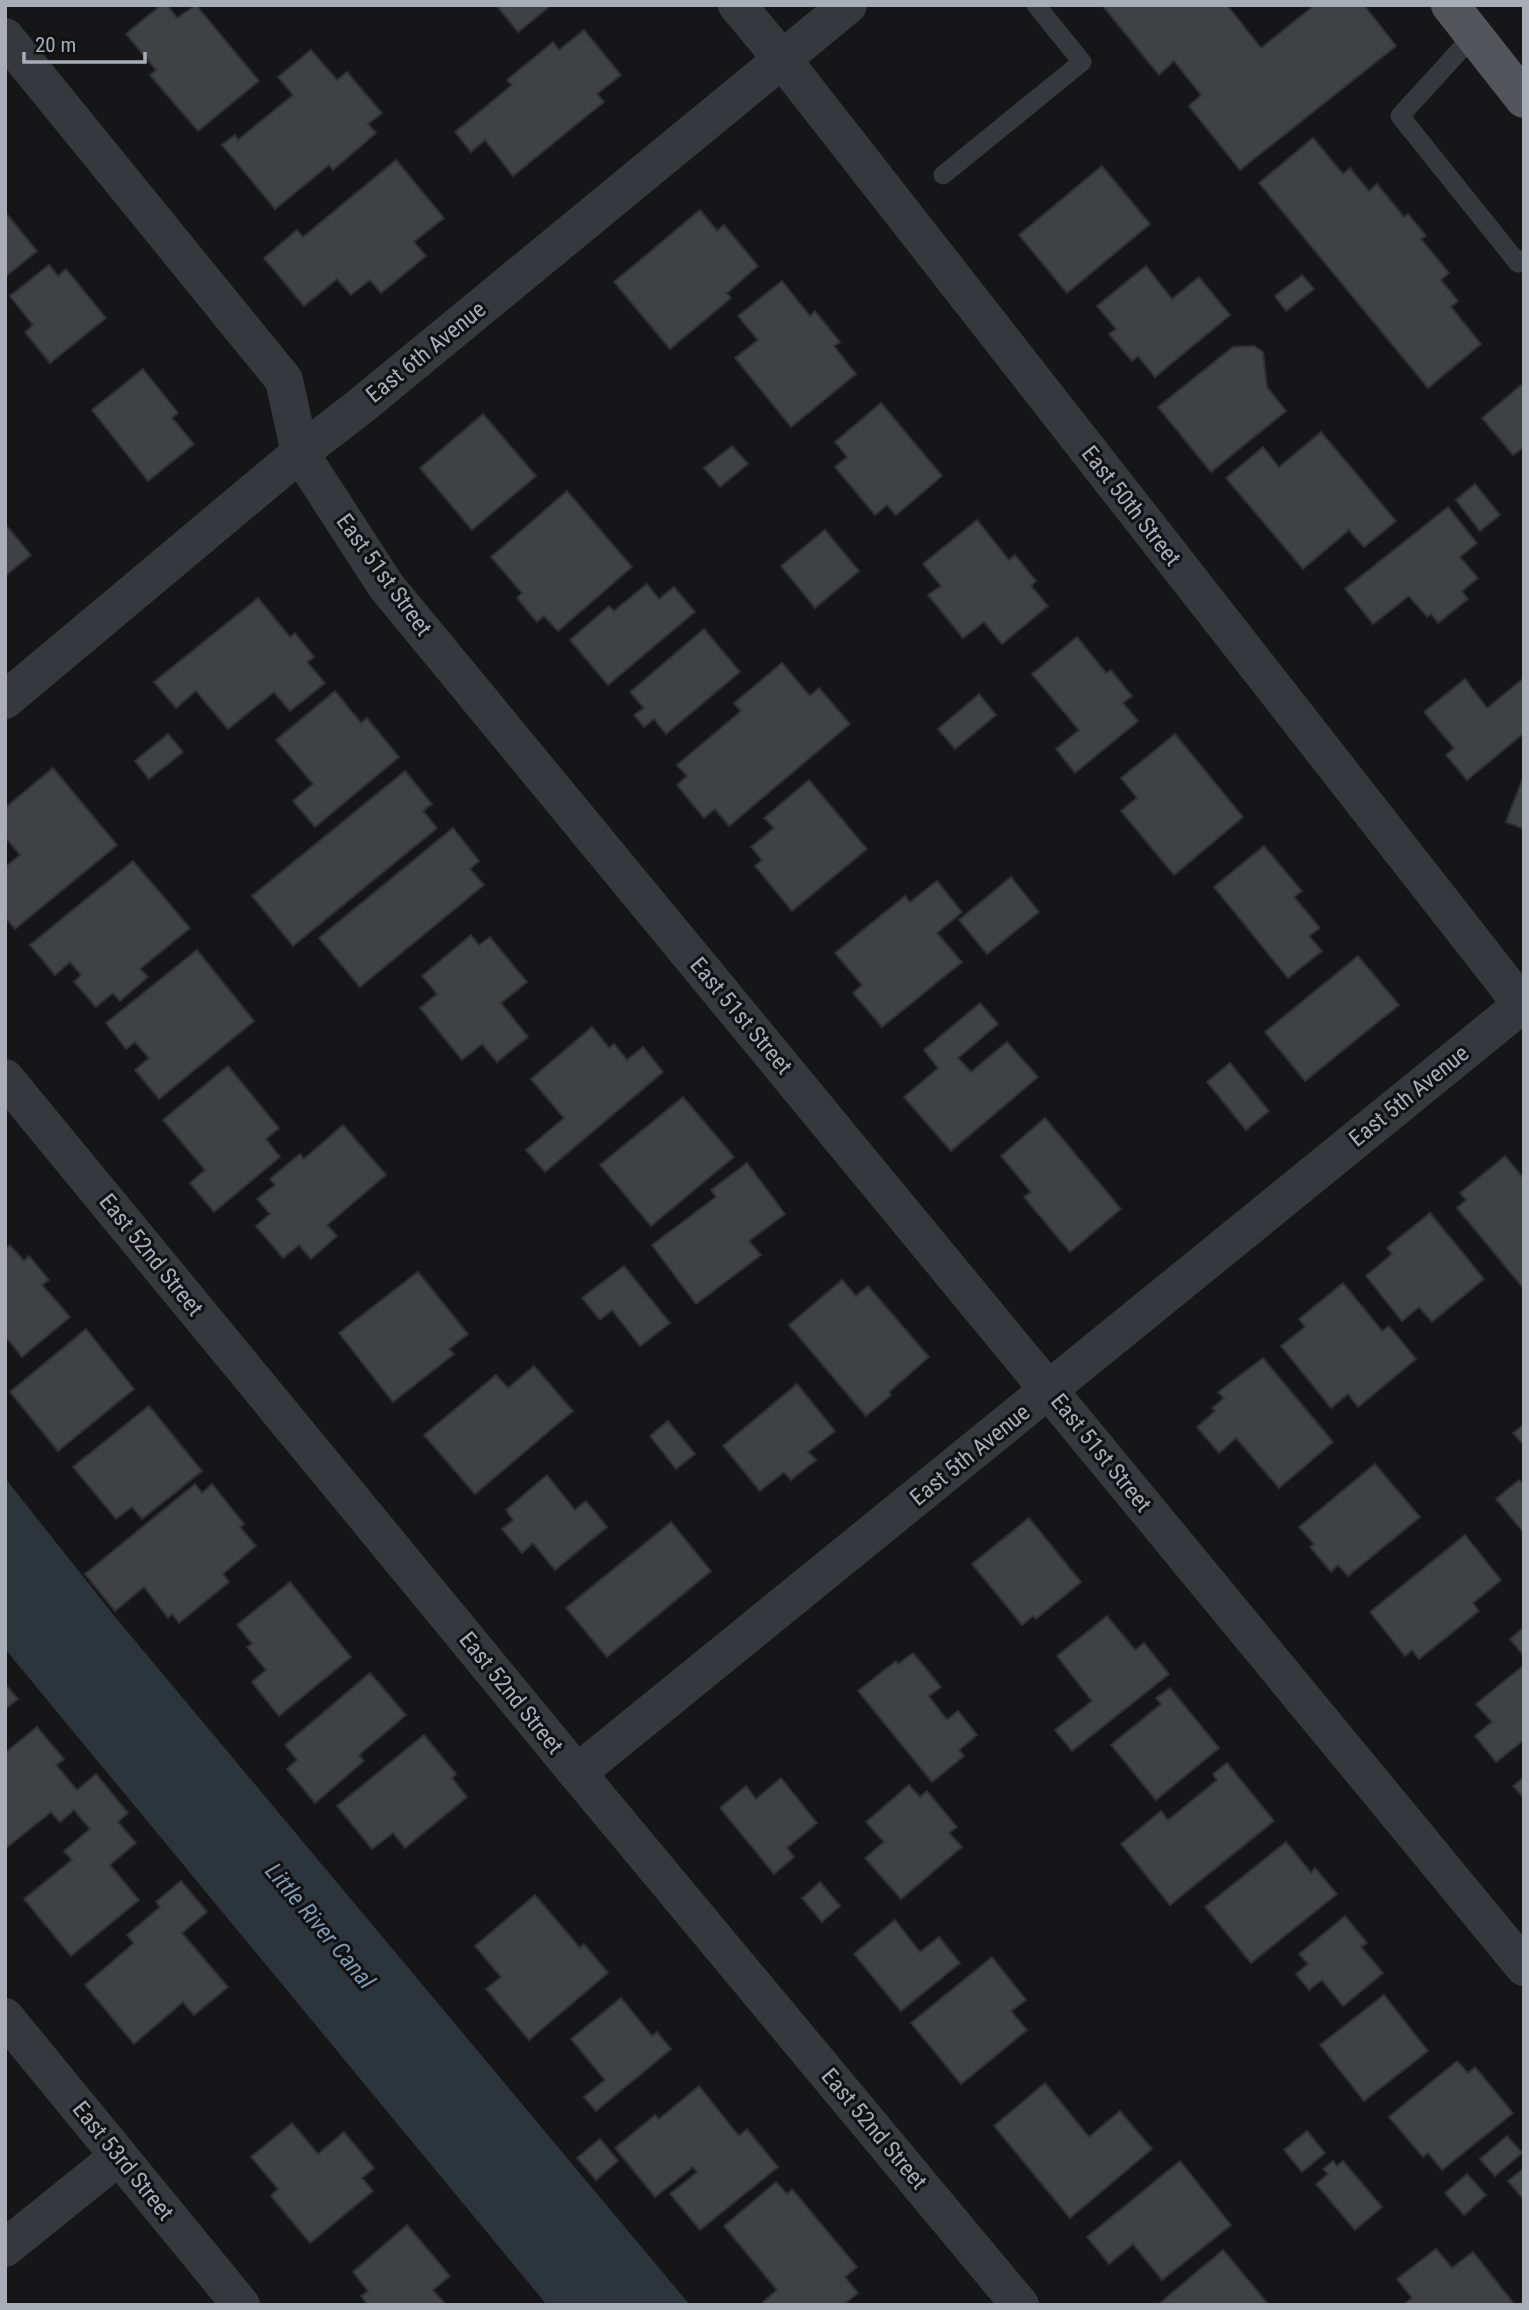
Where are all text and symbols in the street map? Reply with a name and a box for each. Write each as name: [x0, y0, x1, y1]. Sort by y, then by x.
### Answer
scale bar: [24, 21, 145, 65]
text: 20 m: [35, 33, 76, 57]
street label: East 6th Avenue: [361, 296, 491, 408]
street label: East 50th Street: [1076, 441, 1186, 571]
street label: East 51st Street: [331, 509, 437, 641]
street label: East 51st Street: [684, 952, 798, 1080]
street label: East 5th Avenue: [1344, 1040, 1474, 1152]
street label: East 52nd Street: [93, 1188, 209, 1322]
street label: East 51st Street: [1045, 1388, 1157, 1518]
street label: East 5th Avenue: [905, 1399, 1035, 1511]
street label: East 52nd Street: [453, 1626, 569, 1760]
water label: Little River Canal: [259, 1858, 381, 1995]
street label: East 52nd Street: [816, 2063, 932, 2195]
street label: East 53rd Street: [67, 2096, 179, 2226]

